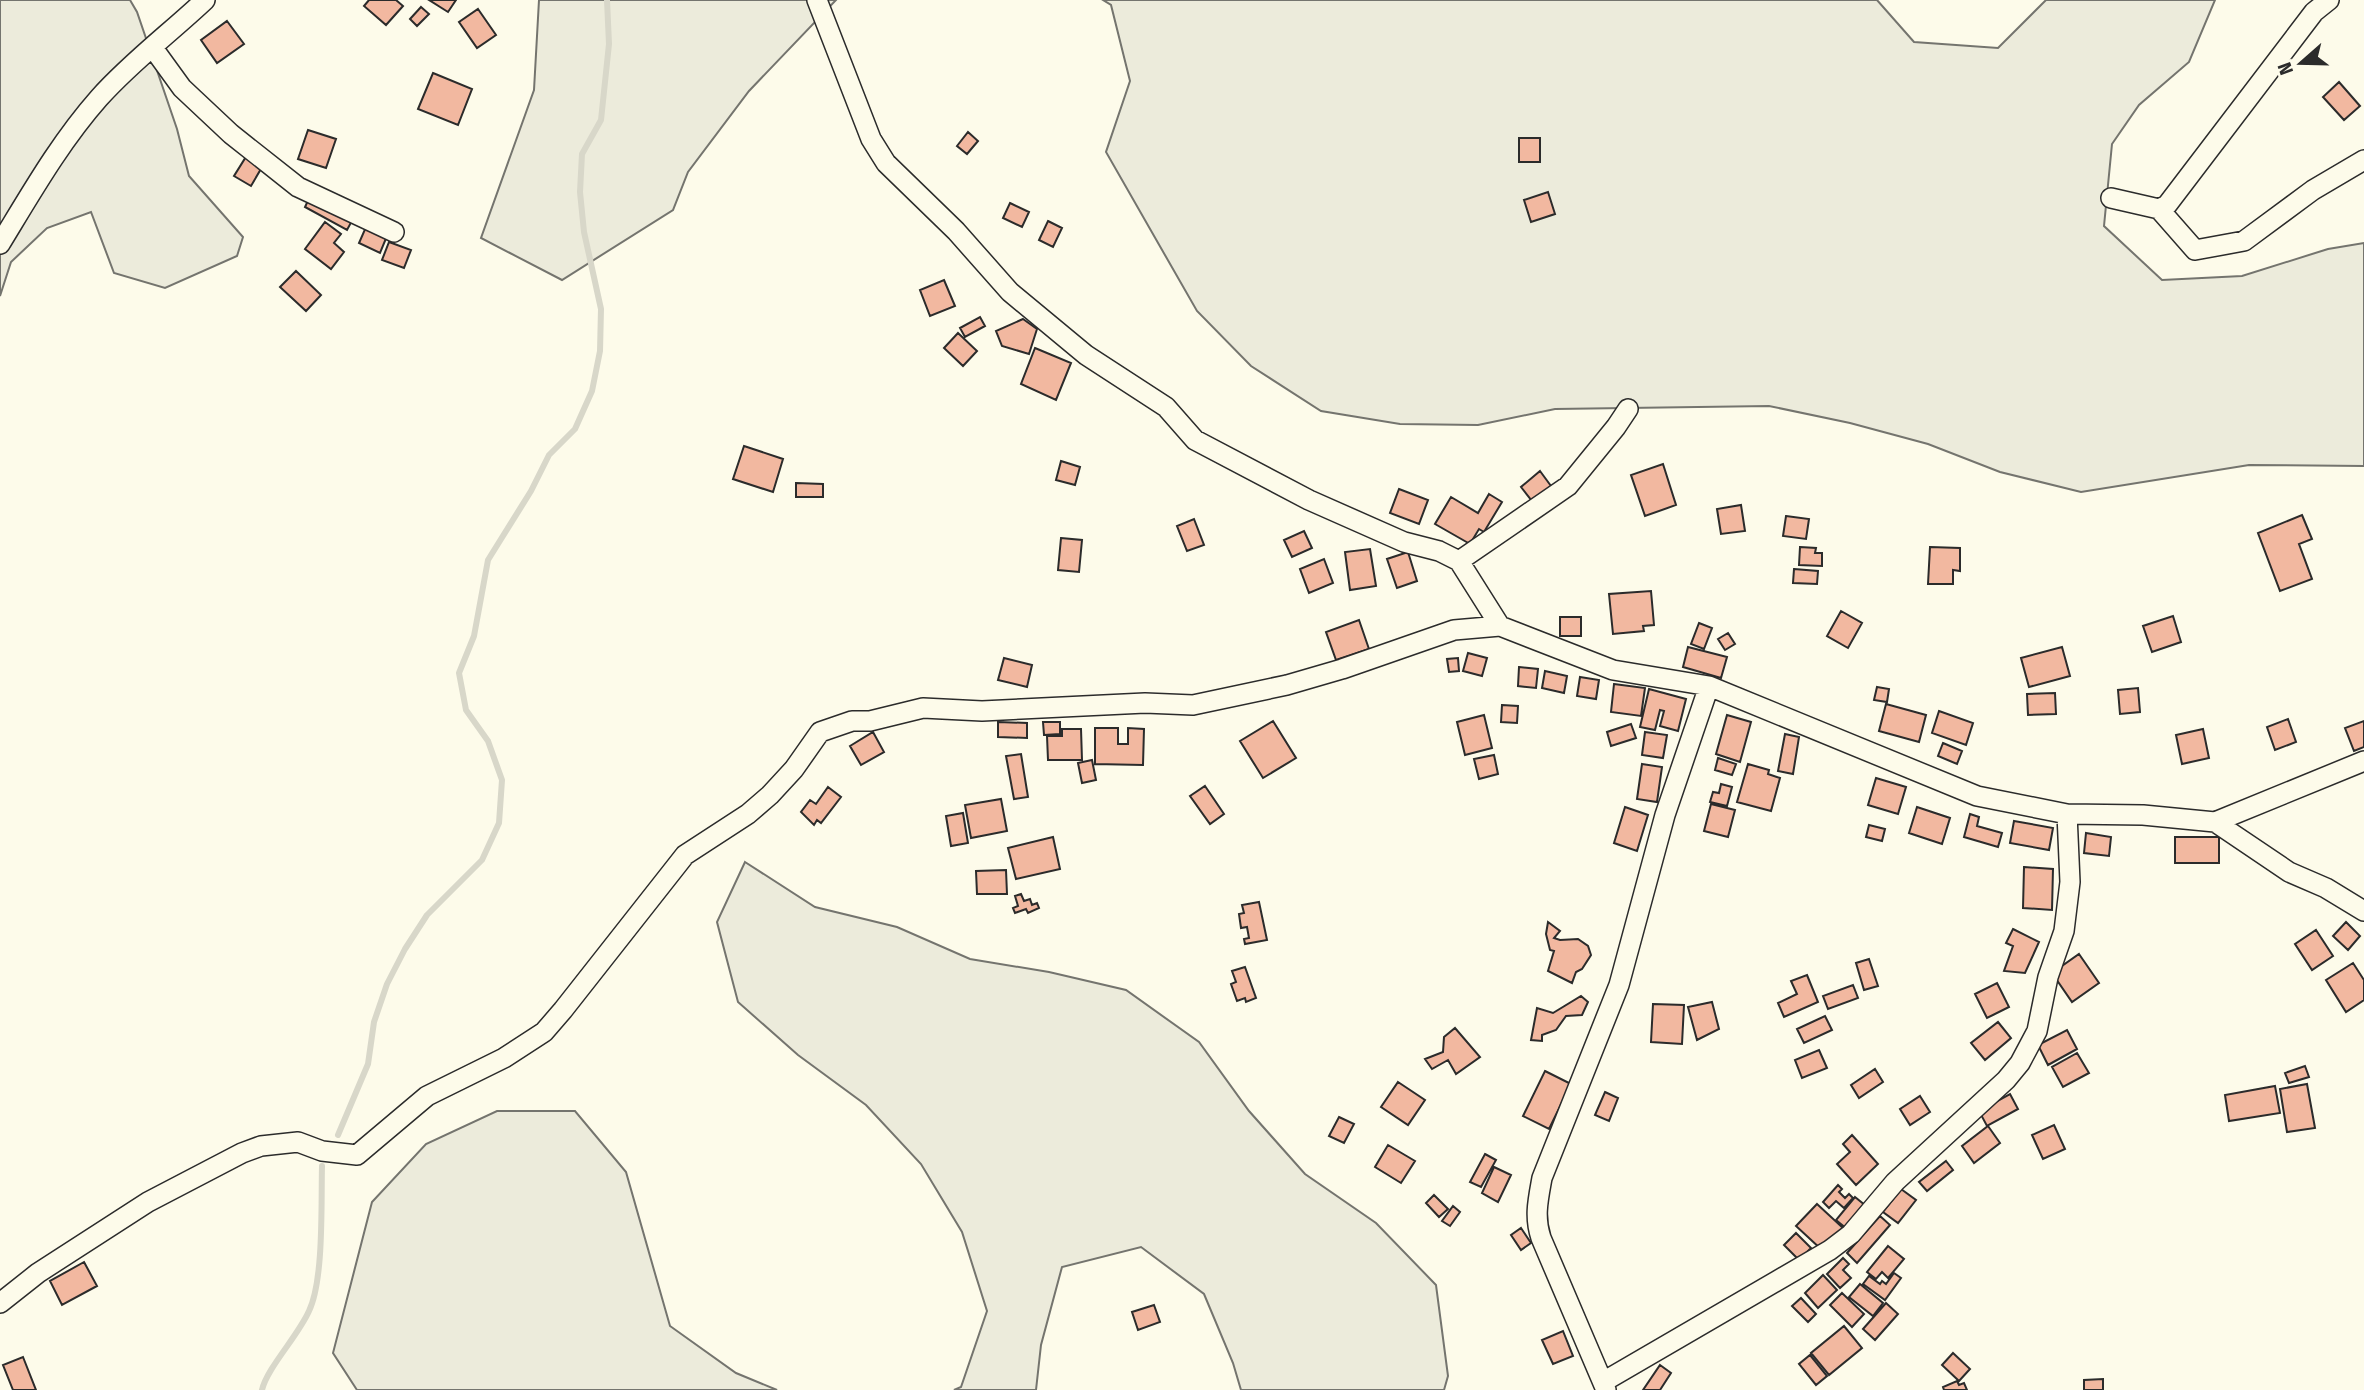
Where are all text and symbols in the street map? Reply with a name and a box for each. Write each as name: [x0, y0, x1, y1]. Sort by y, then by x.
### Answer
north arrow: [2266, 28, 2336, 98]
text: N: [2273, 59, 2298, 78]

